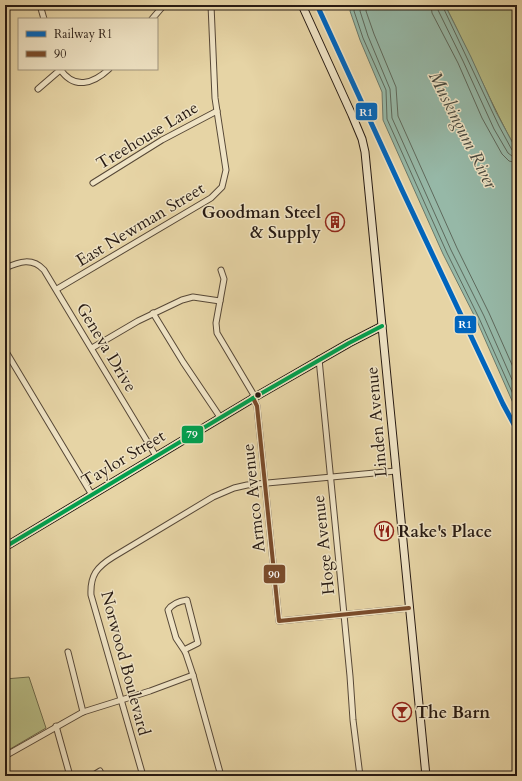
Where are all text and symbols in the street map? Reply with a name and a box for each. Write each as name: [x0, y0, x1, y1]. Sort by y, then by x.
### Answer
legend: [18, 18, 158, 70]
text: Railway R1: [54, 26, 113, 42]
text: 90: [54, 46, 66, 62]
water label: Muskingum River: [422, 67, 503, 194]
street label: Treehouse Lane: [92, 96, 202, 175]
line badge: R1: [355, 102, 378, 121]
text: R1: [359, 105, 373, 120]
street label: East Newman Street: [72, 177, 209, 272]
place label: Goodman Steel & Supply: [202, 201, 321, 244]
building icon: Goodman Steel & Supply: [324, 211, 346, 233]
street label: Geneva Drive: [71, 298, 142, 396]
line badge: R1: [454, 315, 477, 334]
text: R1: [458, 317, 472, 332]
street label: Linden Avenue: [360, 366, 393, 478]
unlabelled marker: [253, 390, 263, 400]
street label: Taylor Street: [77, 424, 170, 492]
line badge: 79: [181, 425, 204, 444]
text: 79: [186, 427, 198, 442]
street label: Armco Avenue: [236, 442, 271, 554]
street label: Hoge Avenue: [307, 494, 340, 596]
restaurant icon: Rake's Place: [373, 520, 395, 542]
place label: Rake's Place: [398, 520, 492, 543]
line badge: 90: [263, 564, 286, 584]
text: 90: [268, 567, 280, 582]
street label: Norwood Boulevard: [95, 588, 156, 738]
bar icon: The Barn: [391, 701, 413, 723]
place label: The Barn: [416, 701, 490, 724]

